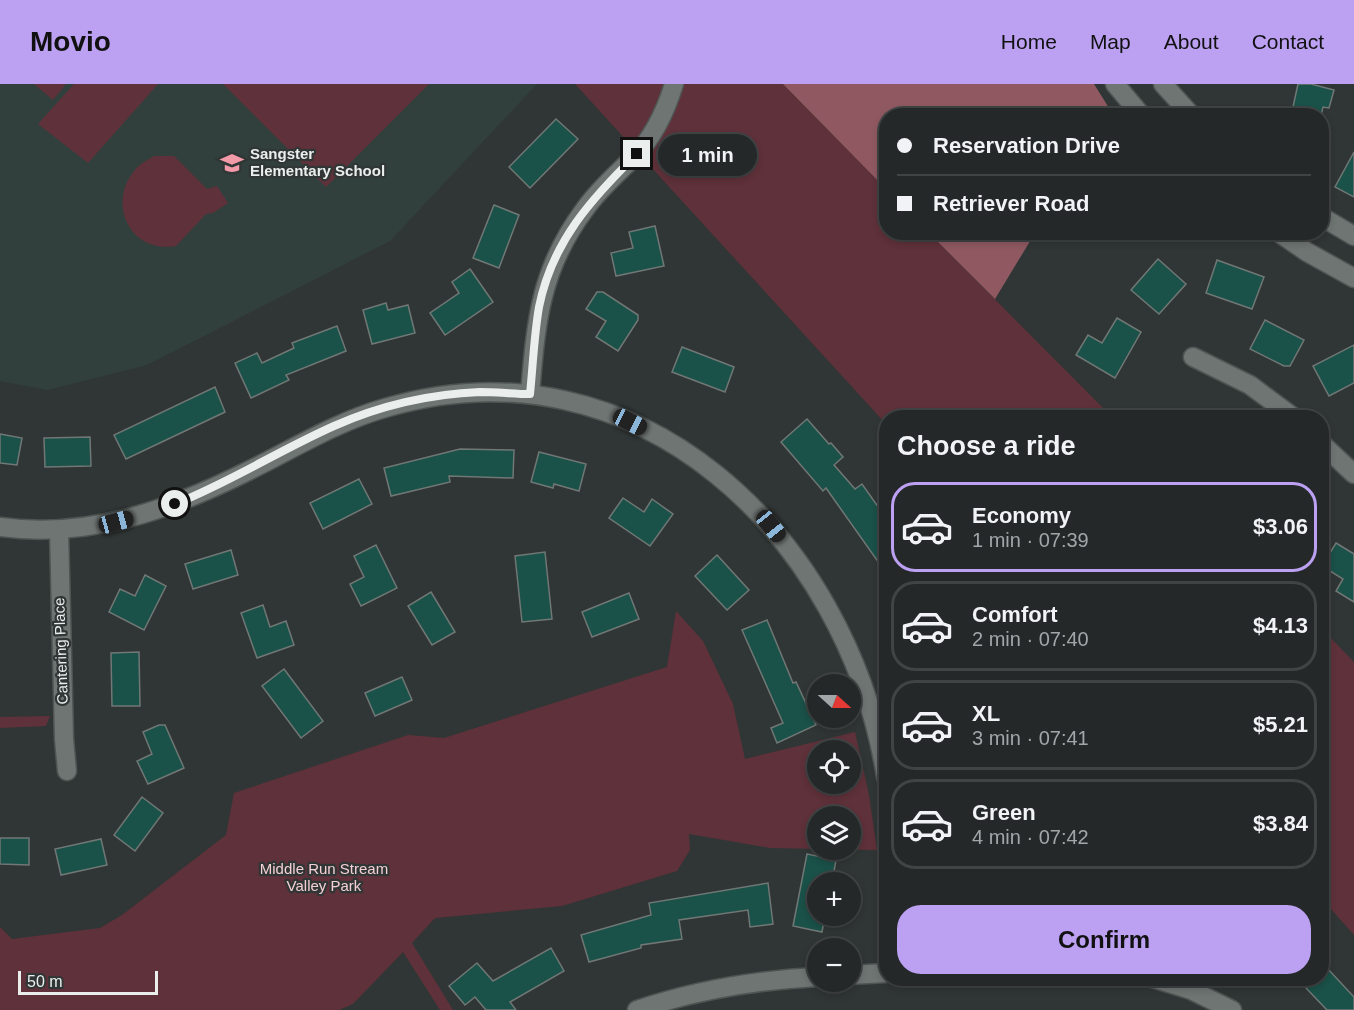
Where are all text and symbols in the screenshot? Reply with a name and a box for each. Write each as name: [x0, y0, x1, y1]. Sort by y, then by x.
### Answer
text: Movio: [30, 26, 111, 57]
text: Home: [1001, 30, 1057, 53]
text: Map: [1090, 30, 1131, 53]
text: About: [1164, 30, 1219, 53]
text: Contact: [1252, 30, 1324, 53]
callout: 1 min: [658, 133, 757, 175]
text: Reservation Drive: [933, 133, 1120, 158]
route end: [623, 140, 650, 167]
text: 1 min: [681, 144, 734, 166]
place label: Sangster Elementary School: [250, 145, 385, 179]
school or university icon: Sangster Elementary School: [219, 150, 245, 176]
text: Retriever Road: [933, 191, 1090, 216]
car: [610, 406, 650, 438]
text: Choose a ride: [897, 431, 1076, 461]
route start: [161, 490, 188, 517]
icon: car: [900, 500, 954, 554]
text: Economy: [972, 503, 1071, 528]
car: [753, 506, 789, 546]
car: [96, 509, 136, 535]
text: $3.06: [1253, 514, 1308, 539]
text: 1 min · 07:39: [972, 529, 1089, 551]
street label: Cantering Place: [50, 597, 71, 705]
icon: car: [900, 599, 954, 653]
text: Comfort: [972, 602, 1058, 627]
text: $4.13: [1253, 613, 1308, 638]
text: 2 min · 07:40: [972, 628, 1089, 650]
north arrow: [807, 674, 861, 728]
map controls: [807, 674, 861, 992]
icon: car: [900, 698, 954, 752]
text: XL: [972, 701, 1000, 726]
text: $5.21: [1253, 712, 1308, 737]
text: 3 min · 07:41: [972, 727, 1089, 749]
button: locate: [807, 740, 861, 794]
icon: car: [900, 797, 954, 851]
text: Green: [972, 800, 1036, 825]
button: layers: [807, 806, 861, 860]
text: $3.84: [1253, 811, 1308, 836]
text: 4 min · 07:42: [972, 826, 1089, 848]
park label: Middle Run Stream Valley Park: [260, 860, 388, 894]
button: +: [807, 872, 861, 926]
button: Confirm: [897, 905, 1311, 974]
button: −: [807, 938, 861, 992]
scale bar: [18, 968, 158, 996]
text: 50 m: [27, 973, 63, 990]

